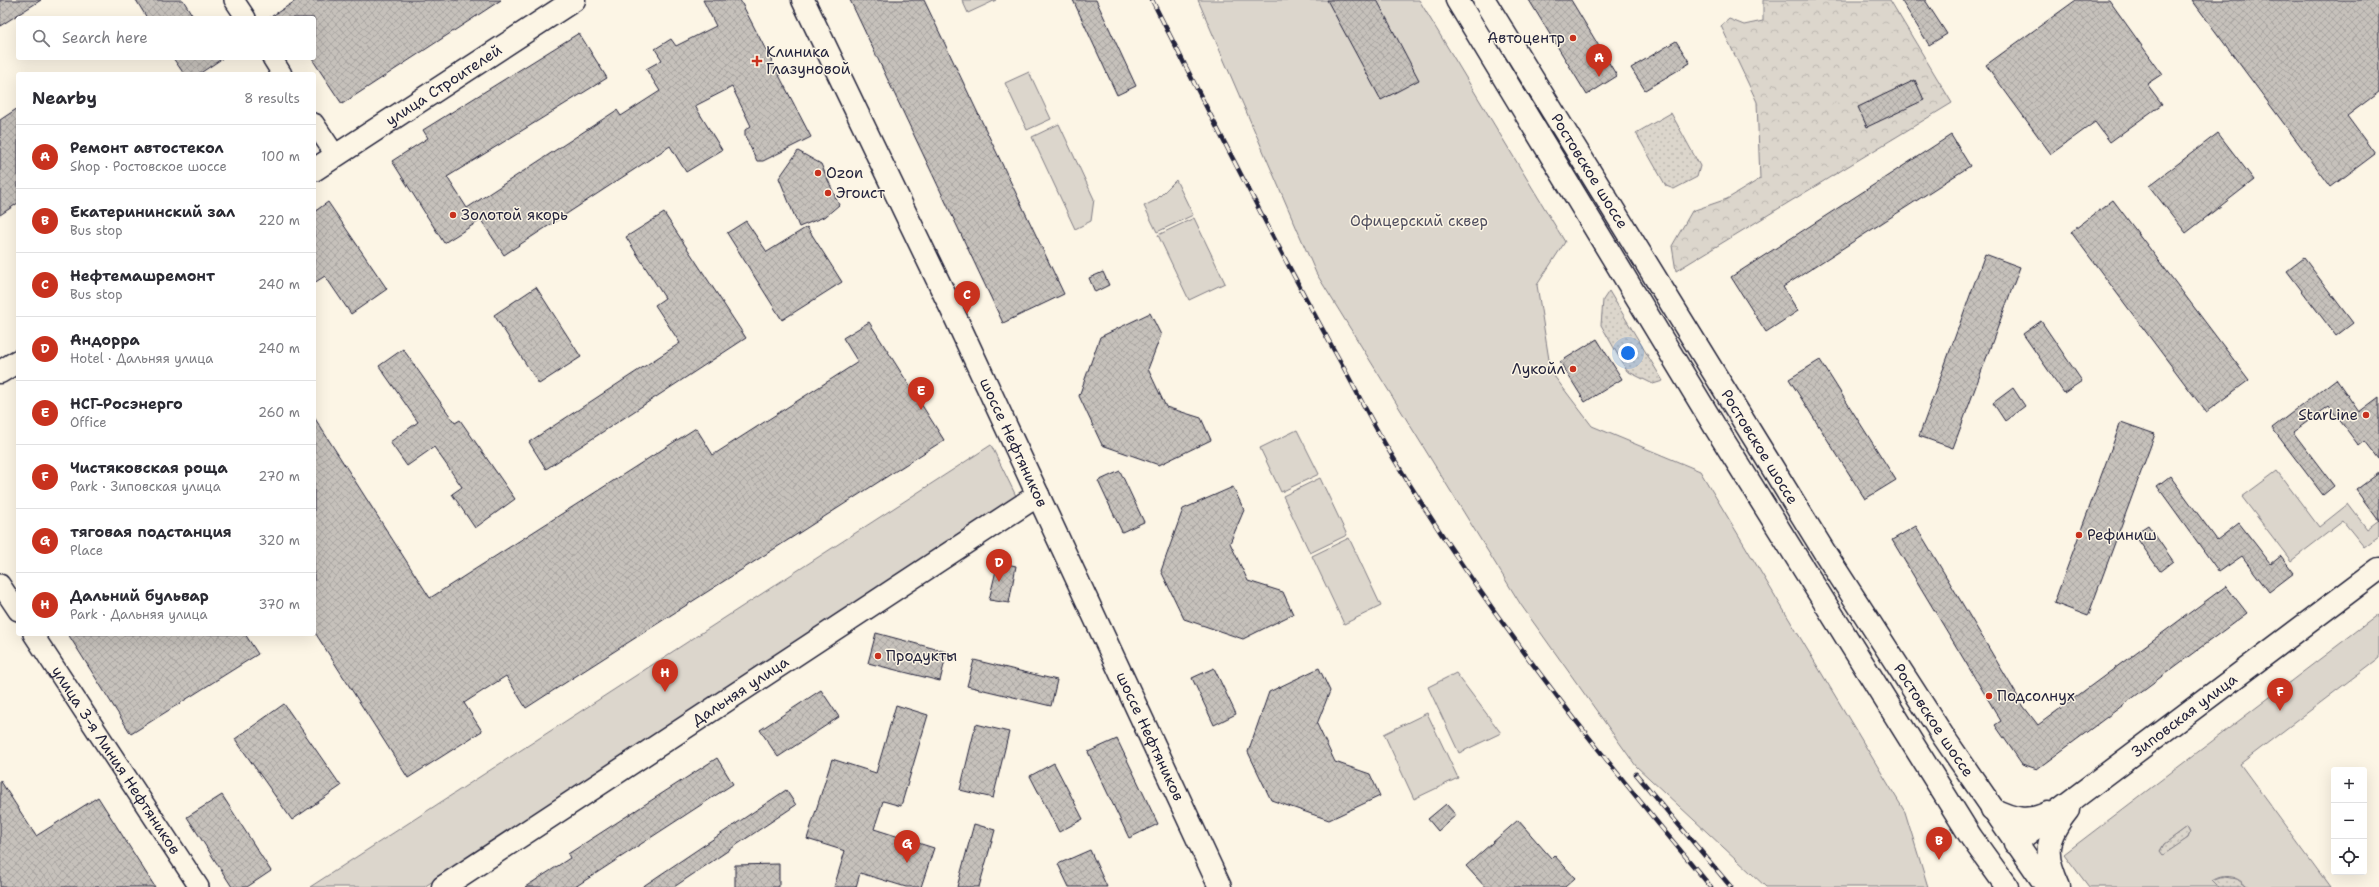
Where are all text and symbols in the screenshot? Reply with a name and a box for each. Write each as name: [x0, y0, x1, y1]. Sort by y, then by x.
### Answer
search box: [16, 16, 316, 60]
icon: search: [30, 27, 52, 49]
text: Search here: [62, 28, 148, 48]
place label: Автоцентр: [1487, 28, 1565, 48]
marker: Автоцентр: [1568, 33, 1578, 43]
street label: улица Строителей: [382, 40, 506, 130]
place label: Клиника Глазуновой: [766, 42, 851, 79]
pin: A: [1586, 44, 1612, 77]
marker: Клиника Глазуновой: [751, 55, 763, 67]
text: Nearby: [32, 87, 97, 109]
text: 8 results: [244, 90, 300, 107]
street label: Ростовское шоссе: [1546, 110, 1633, 232]
text: Ремонт автостекол: [70, 138, 224, 158]
text: A: [40, 148, 50, 165]
text: 100 m: [261, 148, 300, 165]
text: Shop · Ростовское шоссе: [70, 158, 227, 175]
place label: Ozon: [826, 163, 863, 183]
marker: Ozon: [813, 168, 823, 178]
place label: Эгоист: [836, 183, 885, 203]
marker: Эгоист: [823, 188, 833, 198]
text: Екатерининский зал: [70, 202, 235, 222]
place label: Золотой якорь: [461, 205, 568, 225]
marker: Золотой якорь: [448, 210, 458, 220]
park label: Офицерский сквер: [1350, 211, 1488, 231]
text: B: [41, 212, 49, 229]
text: 220 m: [258, 212, 300, 229]
text: Bus stop: [70, 222, 122, 239]
text: Нефтемашремонт: [70, 266, 215, 286]
text: C: [41, 276, 49, 293]
text: 240 m: [258, 276, 300, 293]
pin: C: [954, 281, 980, 314]
text: Bus stop: [70, 286, 122, 303]
text: Андорра: [70, 330, 140, 350]
text: D: [40, 340, 50, 357]
text: 240 m: [258, 340, 300, 357]
your location: [1618, 343, 1638, 363]
text: Hotel · Дальняя улица: [70, 350, 213, 367]
place label: Лукойл: [1512, 359, 1566, 379]
marker: Лукойл: [1568, 364, 1578, 374]
street label: шоссе Нефтяников: [975, 375, 1052, 510]
pin: E: [908, 377, 934, 410]
street label: Ростовское шоссе: [1716, 386, 1803, 508]
text: НСГ-Росэнерго: [70, 394, 183, 414]
text: E: [41, 404, 49, 421]
text: 260 m: [258, 404, 300, 421]
place label: StarLine: [2298, 405, 2358, 425]
marker: StarLine: [2361, 410, 2371, 420]
text: Office: [70, 414, 107, 431]
text: Чистяковская роща: [70, 458, 228, 478]
text: F: [41, 468, 49, 485]
text: 270 m: [258, 468, 300, 485]
text: Park · Зиповская улица: [70, 478, 221, 495]
text: тяговая подстанция: [70, 522, 232, 542]
place label: Рефиниш: [2087, 525, 2157, 545]
marker: Рефиниш: [2074, 530, 2084, 540]
text: G: [40, 532, 50, 549]
text: 320 m: [258, 532, 300, 549]
text: Place: [70, 542, 103, 559]
pin: D: [986, 549, 1012, 582]
text: Дальний бульвар: [70, 586, 209, 606]
text: H: [40, 596, 50, 613]
text: 370 m: [258, 596, 300, 613]
text: Park · Дальняя улица: [70, 606, 208, 623]
place label: Продукты: [886, 646, 957, 666]
marker: Продукты: [873, 651, 883, 661]
street label: Дальняя улица: [688, 652, 793, 730]
pin: H: [652, 659, 678, 692]
street label: Ростовское шоссе: [1889, 660, 1978, 781]
street label: улица 3-я Линия Нефтяников: [47, 662, 185, 858]
street label: шоссе Нефтяников: [1111, 669, 1189, 804]
street label: Зиповская улица: [2127, 669, 2242, 762]
pin: F: [2267, 678, 2293, 711]
place label: Подсолнух: [1997, 686, 2075, 706]
marker: Подсолнух: [1984, 691, 1994, 701]
map controls: [2331, 767, 2367, 875]
button: +: [2331, 767, 2367, 803]
button: −: [2331, 803, 2367, 839]
pin: B: [1926, 827, 1952, 860]
pin: G: [894, 830, 920, 863]
button: locate: [2331, 839, 2367, 875]

